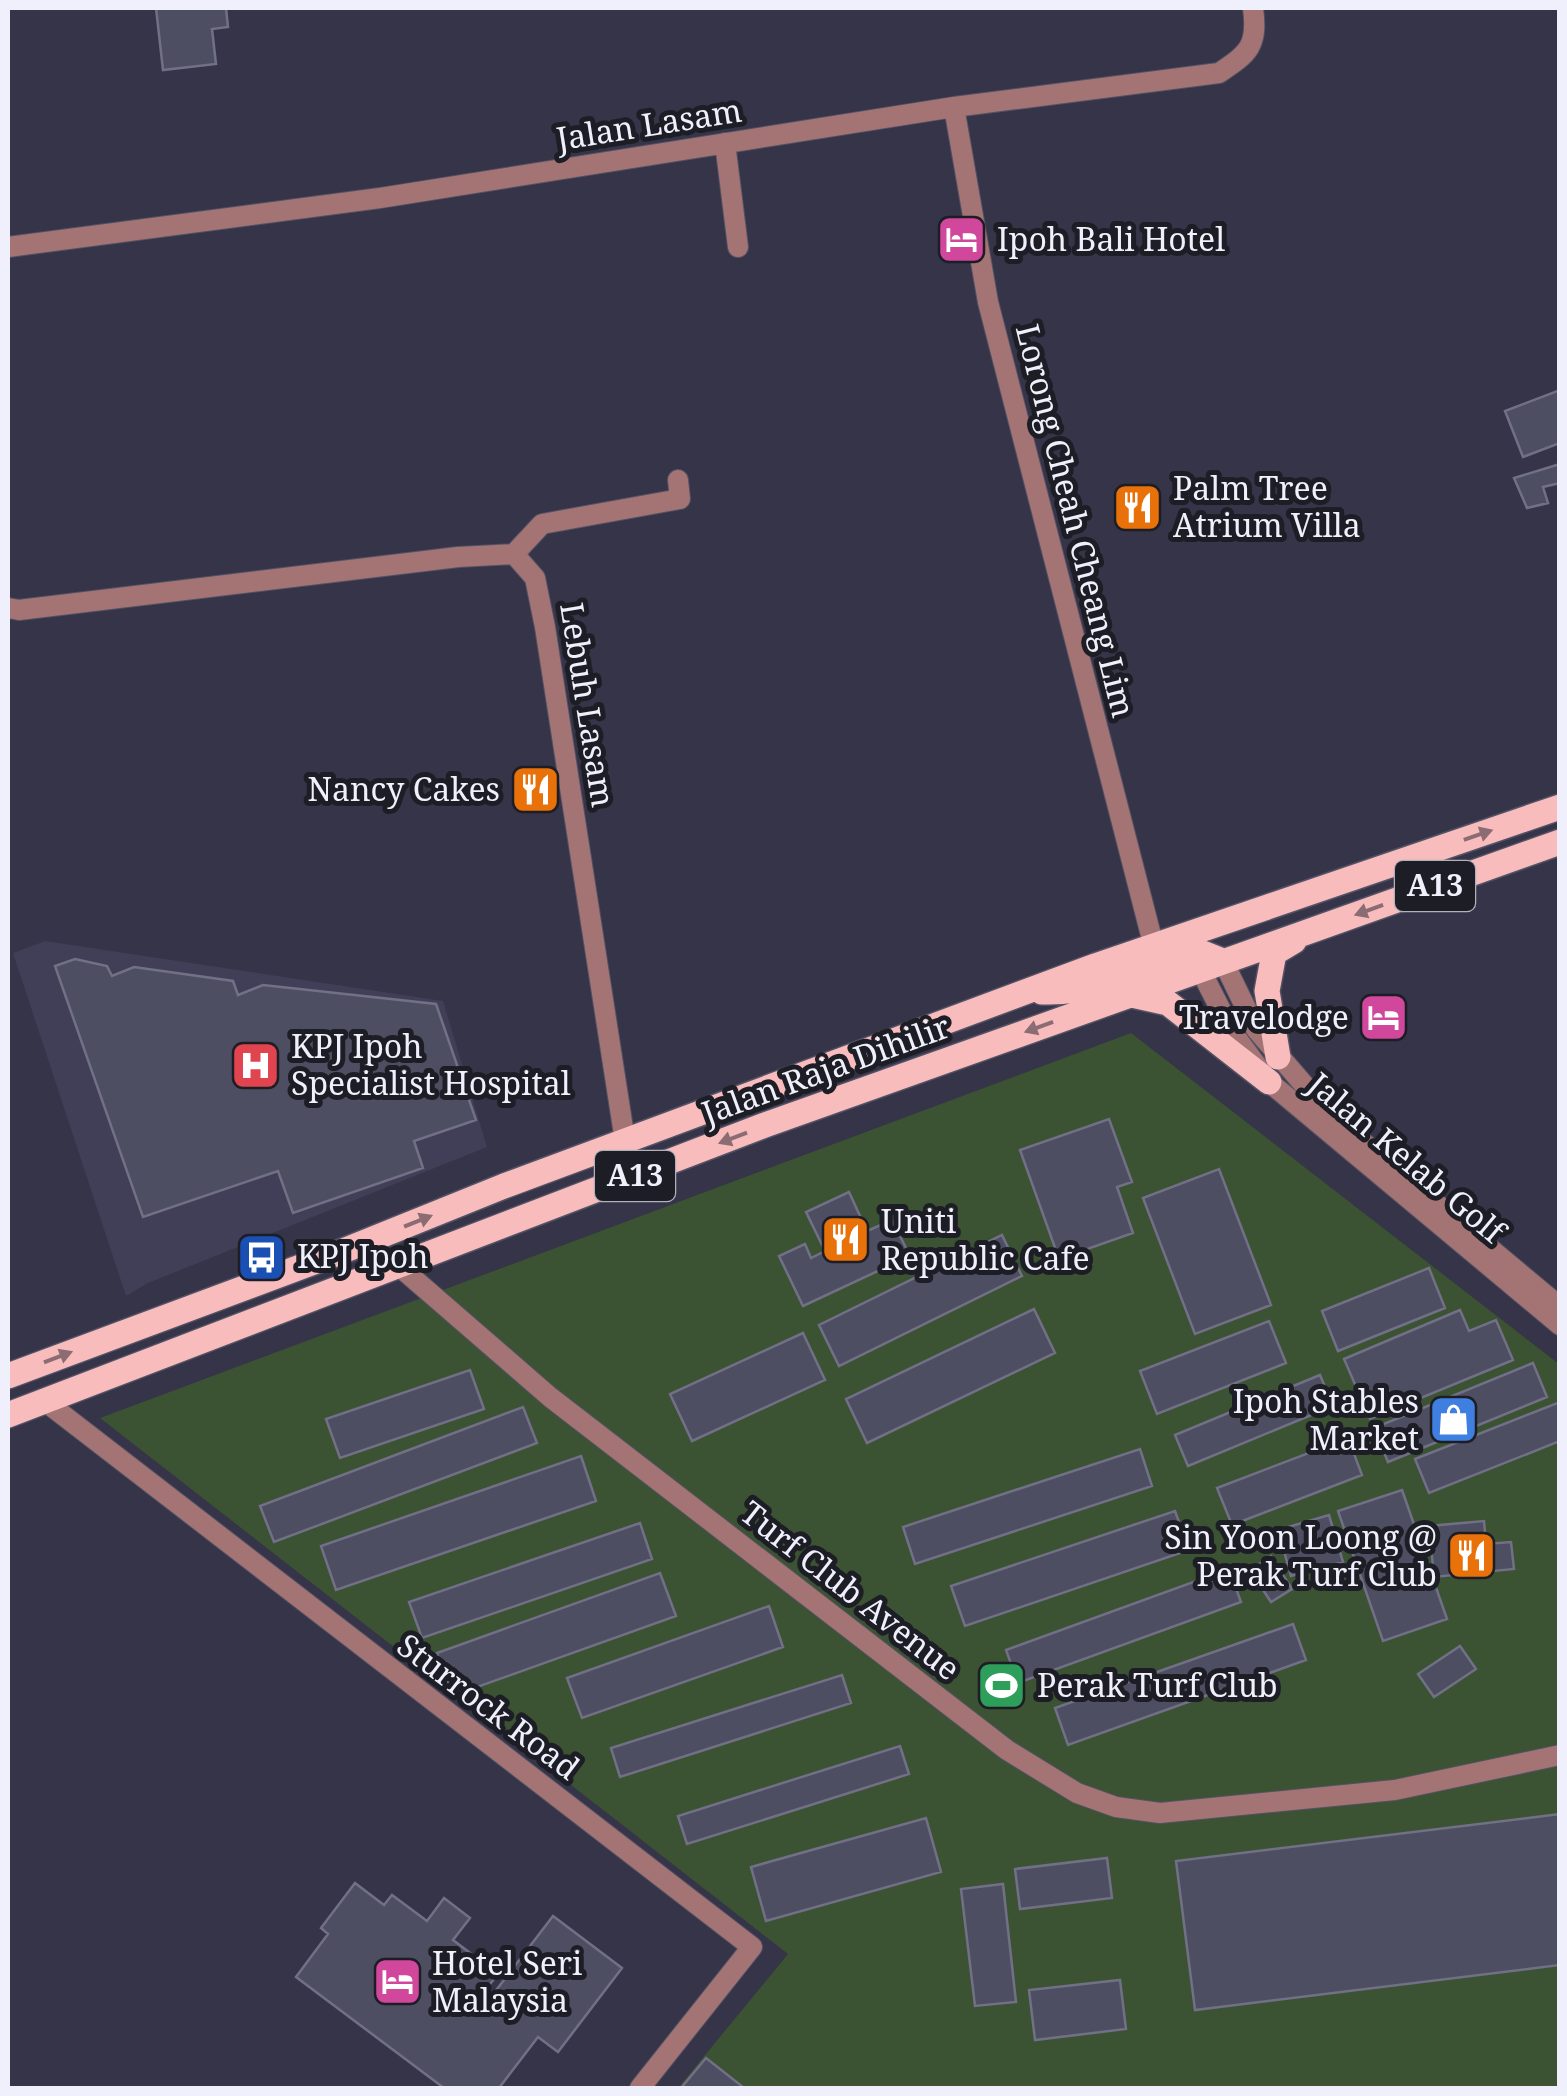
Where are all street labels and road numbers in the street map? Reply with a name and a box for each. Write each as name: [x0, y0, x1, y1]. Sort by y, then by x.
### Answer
street label: Jalan Lasam: [552, 88, 744, 160]
street label: Lorong Cheah Cheang Lim: [1007, 320, 1146, 722]
street label: Lebuh Lasam: [551, 600, 626, 810]
road number: A13: [1395, 861, 1475, 911]
street label: Jalan Raja Dihilir: [695, 1004, 955, 1134]
street label: Jalan Kelab Golf: [1299, 1061, 1517, 1254]
road number: A13: [595, 1151, 675, 1201]
street label: Turf Club Avenue: [732, 1491, 970, 1689]
street label: Sturrock Road: [389, 1623, 589, 1789]

